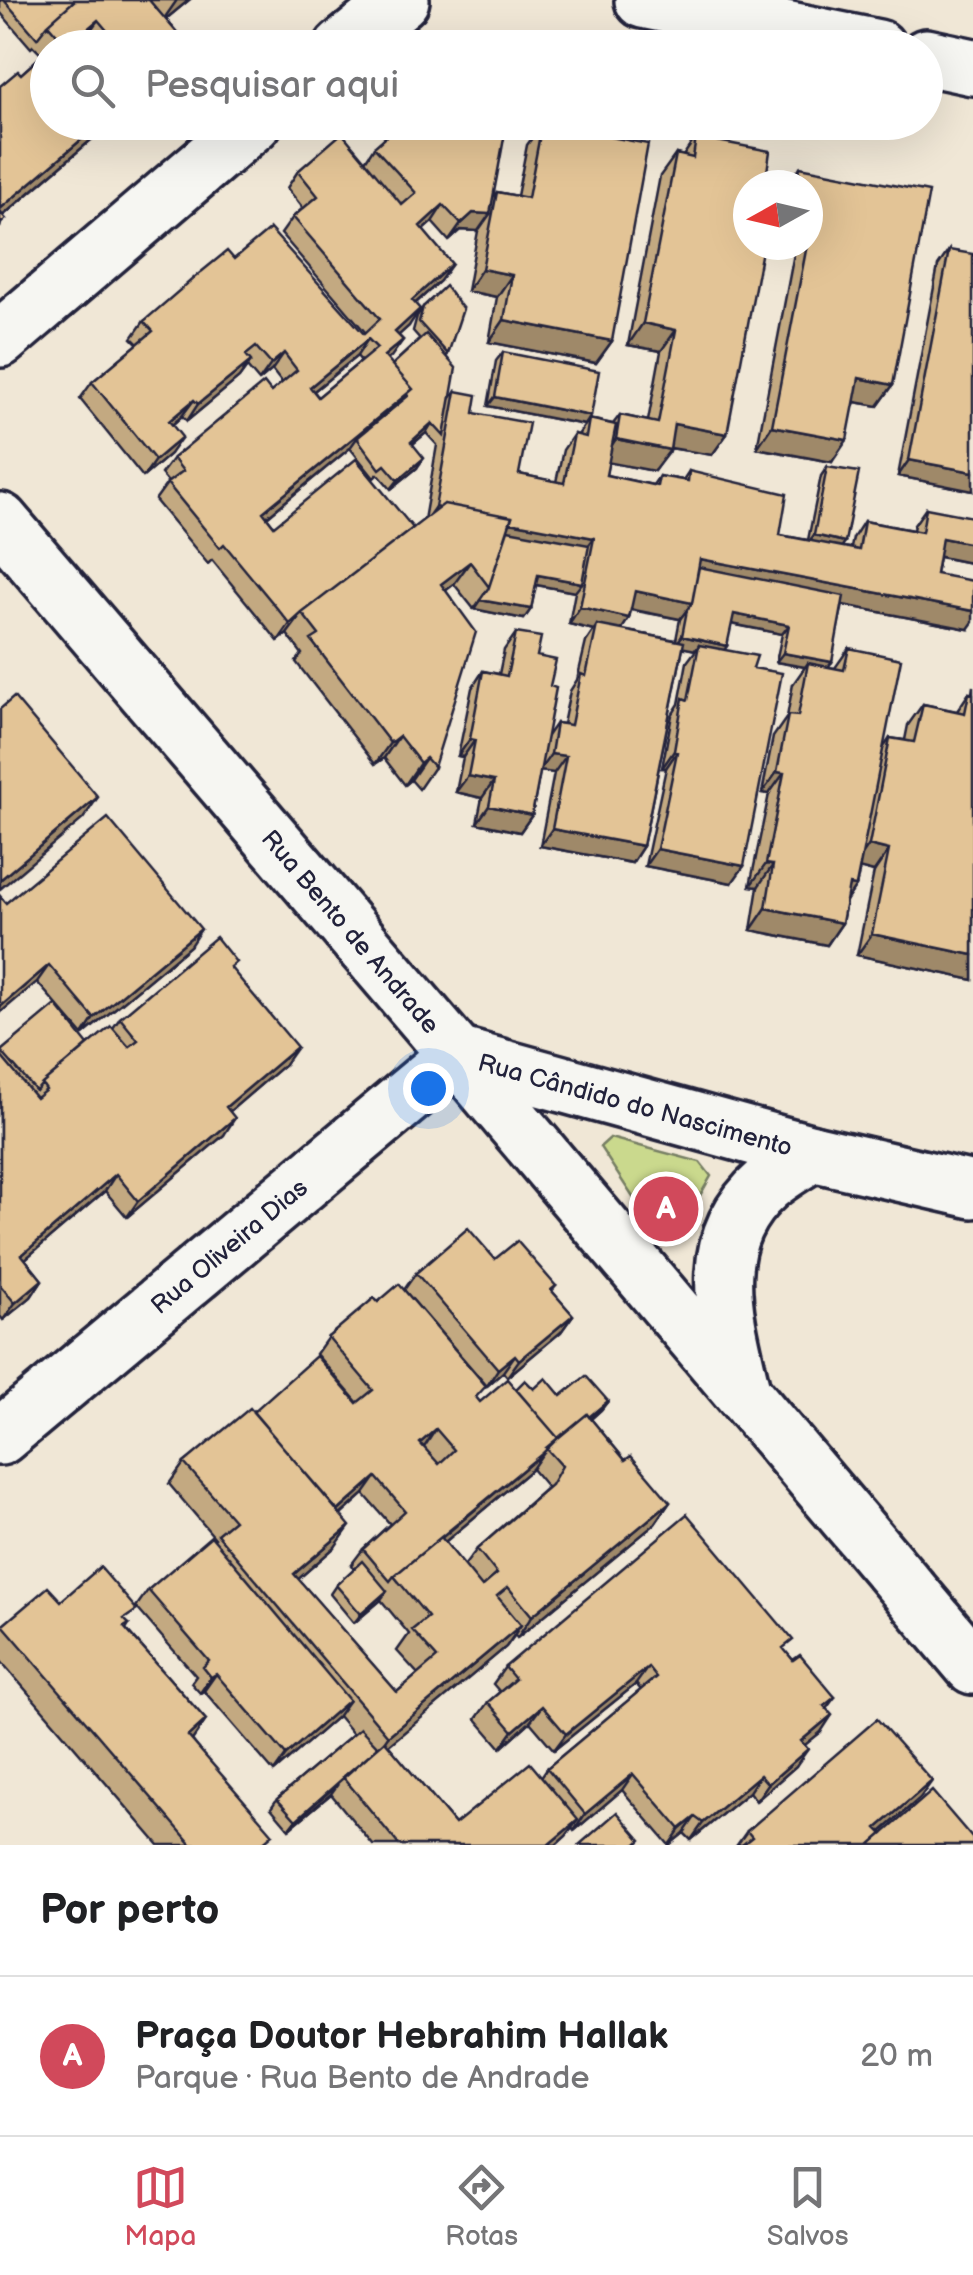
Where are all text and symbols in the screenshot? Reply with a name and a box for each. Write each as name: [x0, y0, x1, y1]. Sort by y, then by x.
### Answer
search box: [30, 30, 943, 140]
icon: search: [65, 58, 120, 113]
text: Pesquisar aqui: [145, 63, 399, 108]
north arrow: [733, 170, 823, 260]
street label: Rua Bento de Andrade: [254, 824, 446, 1041]
street label: Rua Cândido do Nascimento: [474, 1048, 796, 1164]
your location: [403, 1063, 454, 1114]
pin: A: [634, 1172, 698, 1246]
street label: Rua Oliveira Dias: [145, 1173, 314, 1321]
text: Por perto: [40, 1885, 219, 1936]
text: Praça Doutor Hebrahim Hallak: [135, 2014, 668, 2059]
text: A: [63, 2037, 82, 2076]
text: 20 m: [860, 2037, 933, 2076]
text: Parque · Rua Bento de Andrade: [135, 2059, 589, 2098]
tab: Mapa: [124, 2160, 196, 2253]
tab: Rotas: [445, 2160, 518, 2253]
tab: Salvos: [767, 2160, 849, 2253]

